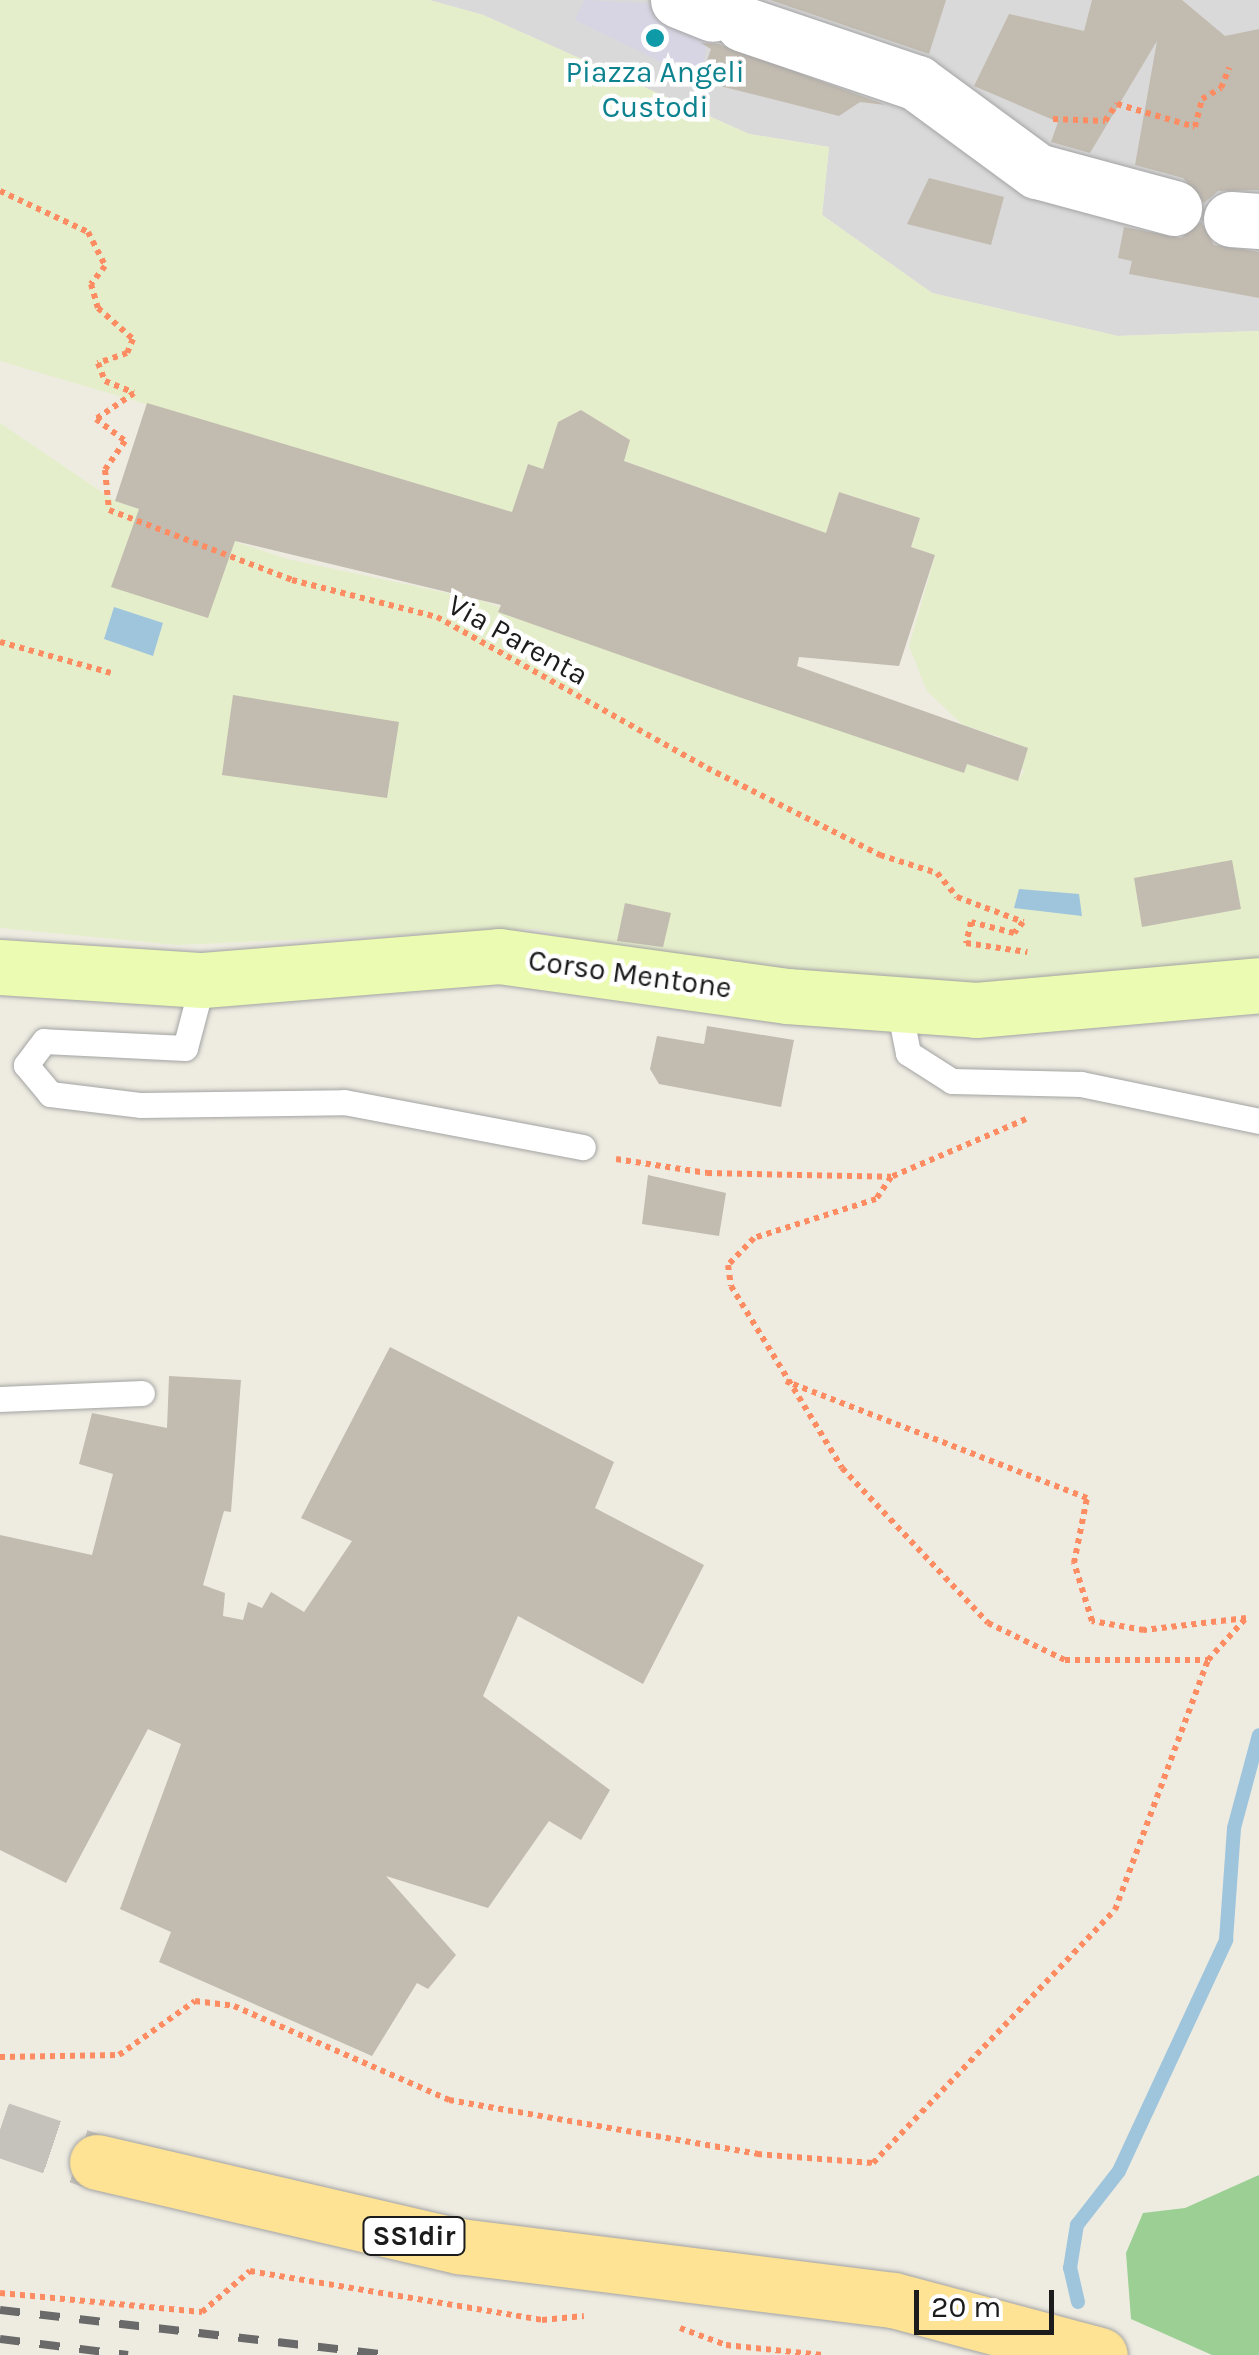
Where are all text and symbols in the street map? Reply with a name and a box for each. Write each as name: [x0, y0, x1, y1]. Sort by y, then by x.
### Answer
marker: Piazza Angeli Custodi: [644, 27, 666, 49]
place label: Piazza Angeli Custodi: [565, 54, 745, 124]
street label: Via Parenta: [442, 587, 594, 693]
street label: Corso Mentone: [526, 942, 734, 1006]
road number: SS1dir: [362, 2213, 466, 2259]
scale bar: [919, 2270, 1059, 2332]
text: 20 m: [931, 2289, 1001, 2325]

